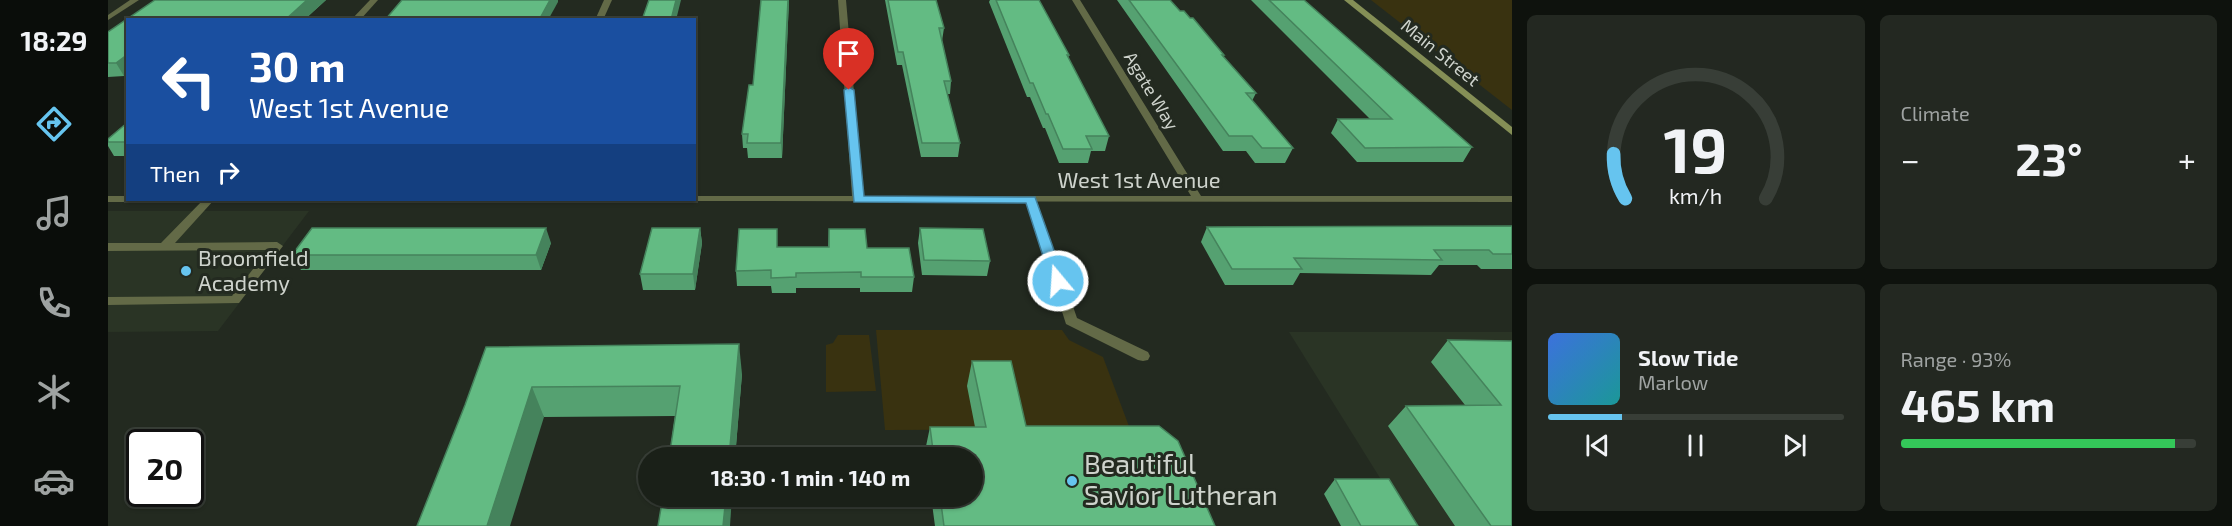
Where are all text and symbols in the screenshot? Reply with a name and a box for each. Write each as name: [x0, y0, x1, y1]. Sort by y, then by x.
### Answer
street label: Main Street: [1397, 14, 1484, 91]
text: 18:29: [20, 24, 88, 56]
pin: [823, 28, 874, 90]
icon: arrive: [832, 37, 865, 70]
text: 30 m: [249, 40, 345, 90]
icon: left: [150, 42, 228, 120]
street label: Agate Way: [1120, 47, 1184, 134]
text: West 1st Avenue: [249, 91, 449, 123]
text: Climate: [1901, 101, 1970, 125]
icon: directions: [33, 103, 75, 145]
text: 19: [1664, 111, 1728, 186]
text: 23°: [2015, 131, 2082, 185]
text: −: [1901, 139, 1920, 179]
text: +: [2178, 139, 2196, 179]
icon: right: [212, 156, 245, 189]
text: Then: [150, 160, 200, 186]
street label: West 1st Avenue: [1057, 166, 1221, 192]
text: km/h: [1669, 183, 1722, 208]
icon: music: [33, 192, 75, 234]
place label: Broomfield Academy: [198, 244, 309, 295]
position arrow: [1026, 249, 1090, 313]
marker: Broomfield Academy: [179, 264, 193, 278]
icon: phone: [33, 282, 75, 324]
text: Slow Tide: [1638, 344, 1738, 370]
text: Range · 93%: [1901, 347, 2011, 371]
text: Marlow: [1638, 370, 1708, 394]
icon: climate: [33, 371, 75, 413]
text: 465 km: [1901, 377, 2055, 431]
speed limit sign: 20: [126, 429, 204, 507]
icon: previous: [1581, 429, 1614, 462]
icon: pause: [1679, 429, 1712, 462]
icon: next: [1778, 429, 1811, 462]
place label: Beautiful Savior Lutheran: [1084, 447, 1278, 510]
icon: car: [33, 460, 75, 502]
text: 18:30 · 1 min · 140 m: [711, 464, 910, 490]
marker: Beautiful Savior Lutheran: [1065, 474, 1079, 488]

